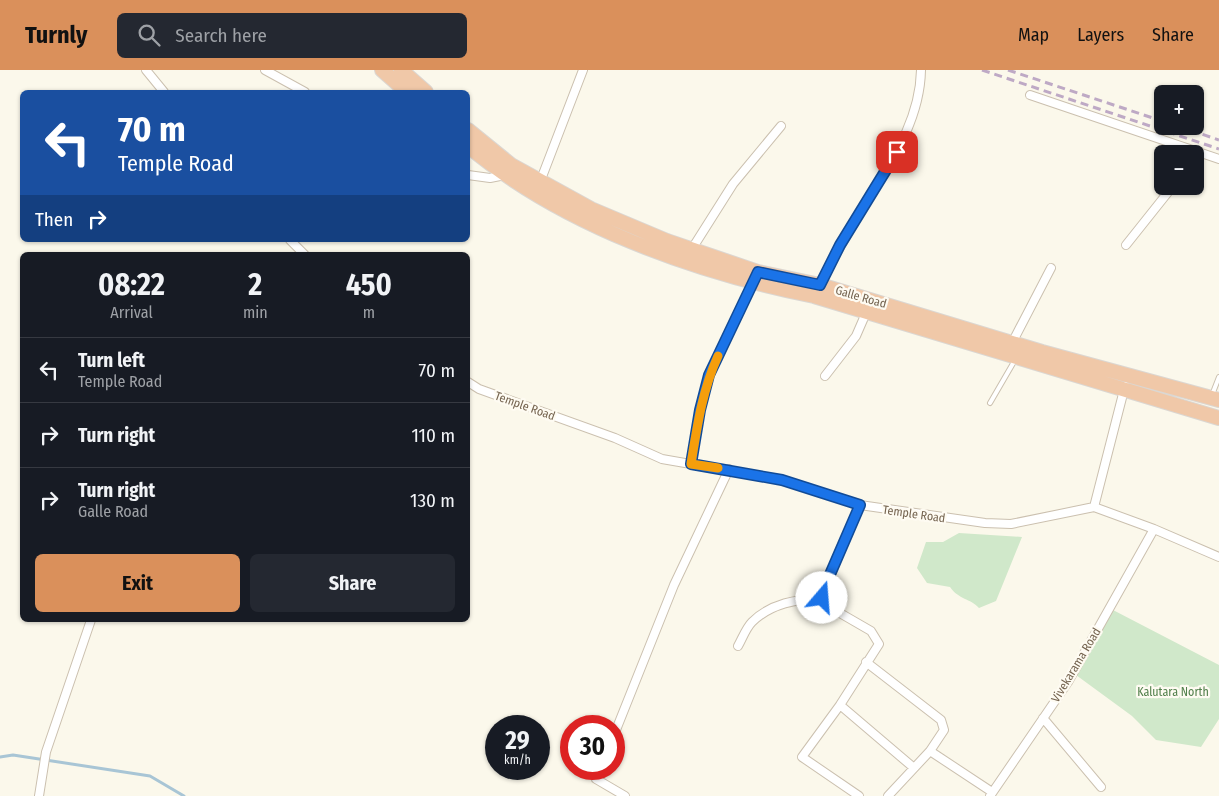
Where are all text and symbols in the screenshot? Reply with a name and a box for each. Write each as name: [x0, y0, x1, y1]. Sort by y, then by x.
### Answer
search box: [117, 13, 467, 58]
text: Turnly: [25, 21, 87, 49]
icon: search: [135, 21, 163, 49]
text: Search here: [175, 24, 267, 47]
text: Map: [1018, 24, 1049, 46]
text: Layers: [1077, 24, 1124, 46]
text: Share: [1152, 24, 1194, 46]
map controls: [1154, 85, 1204, 195]
button: +: [1154, 85, 1204, 135]
text: 70 m: [118, 108, 186, 150]
icon: left: [35, 110, 100, 175]
pin: [876, 131, 918, 173]
icon: arrive: [883, 138, 911, 166]
button: −: [1154, 145, 1204, 195]
text: Temple Road: [118, 150, 234, 177]
icon: right: [83, 205, 111, 233]
text: Then: [35, 208, 73, 231]
text: 08:22: [98, 267, 165, 303]
text: 2: [248, 267, 262, 303]
text: 450: [346, 267, 392, 303]
street label: Galle Road: [834, 283, 888, 311]
text: Arrival: [110, 303, 153, 322]
text: min: [243, 303, 268, 322]
text: m: [363, 303, 375, 322]
text: Turn left: [78, 349, 145, 372]
icon: left: [35, 356, 63, 384]
text: 70 m: [419, 359, 455, 382]
text: Temple Road: [78, 372, 162, 391]
street label: Temple Road: [493, 389, 557, 423]
icon: right: [35, 421, 63, 449]
text: Turn right: [78, 424, 155, 447]
text: 110 m: [411, 424, 455, 447]
text: Turn right: [78, 479, 155, 502]
icon: right: [35, 486, 63, 514]
text: 130 m: [410, 489, 455, 512]
text: Galle Road: [78, 502, 148, 521]
street label: Temple Road: [882, 503, 946, 525]
button: Exit: [35, 554, 240, 612]
button: Share: [250, 554, 455, 612]
position arrow: [795, 571, 847, 623]
street label: Vivekarama Road: [1048, 625, 1104, 705]
park label: Kalutara North: [1137, 685, 1209, 699]
speed limit sign: 30: [560, 715, 625, 780]
text: 29: [505, 726, 530, 756]
text: km/h: [504, 753, 531, 767]

